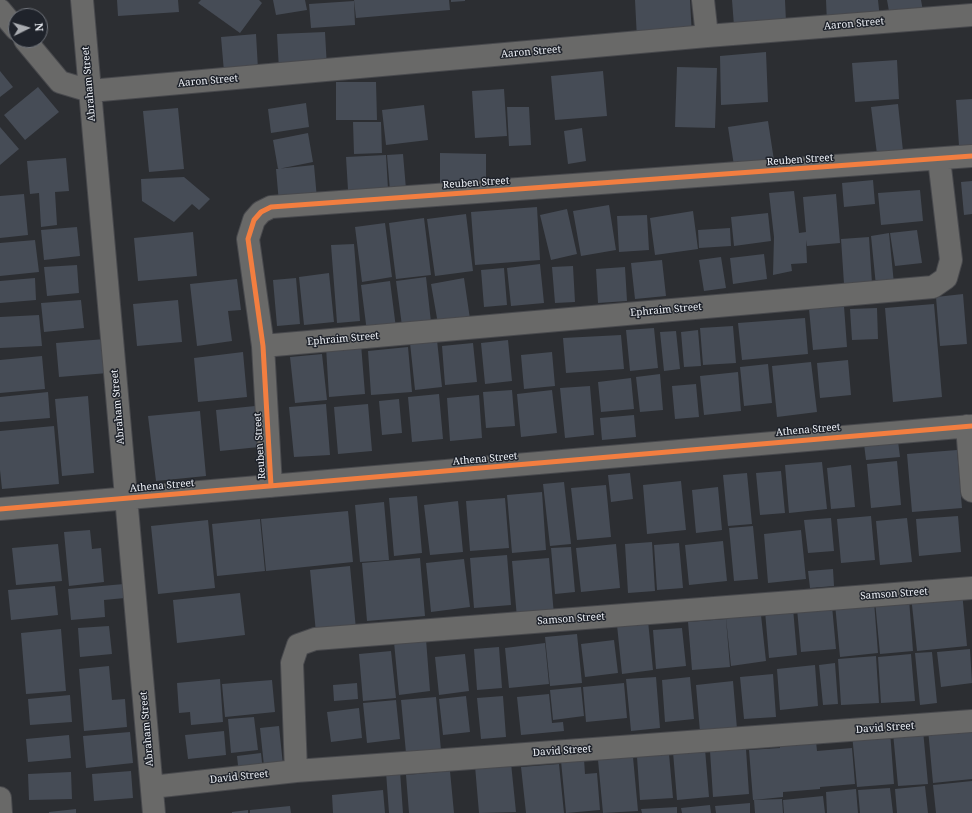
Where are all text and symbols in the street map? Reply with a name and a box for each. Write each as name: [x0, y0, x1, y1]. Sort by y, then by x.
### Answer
north arrow: [8, 8, 48, 48]
street label: Aaron Street: [824, 15, 884, 33]
text: N: [32, 22, 47, 32]
street label: Aaron Street: [501, 43, 561, 61]
street label: Abraham Street: [80, 46, 98, 122]
street label: Aaron Street: [178, 72, 238, 90]
street label: Reuben Street: [766, 152, 834, 168]
street label: Reuben Street: [442, 175, 510, 191]
street label: Ephraim Street: [630, 301, 702, 319]
street label: Ephraim Street: [307, 330, 379, 348]
street label: Abraham Street: [109, 369, 127, 445]
street label: Reuben Street: [252, 412, 268, 480]
street label: Athena Street: [775, 421, 841, 439]
street label: Athena Street: [452, 450, 518, 468]
street label: Athena Street: [129, 477, 195, 495]
street label: Samson Street: [860, 586, 928, 602]
street label: Samson Street: [537, 611, 605, 627]
street label: Abraham Street: [138, 691, 156, 767]
street label: David Street: [855, 720, 915, 736]
street label: David Street: [532, 743, 592, 759]
street label: David Street: [209, 768, 269, 786]

